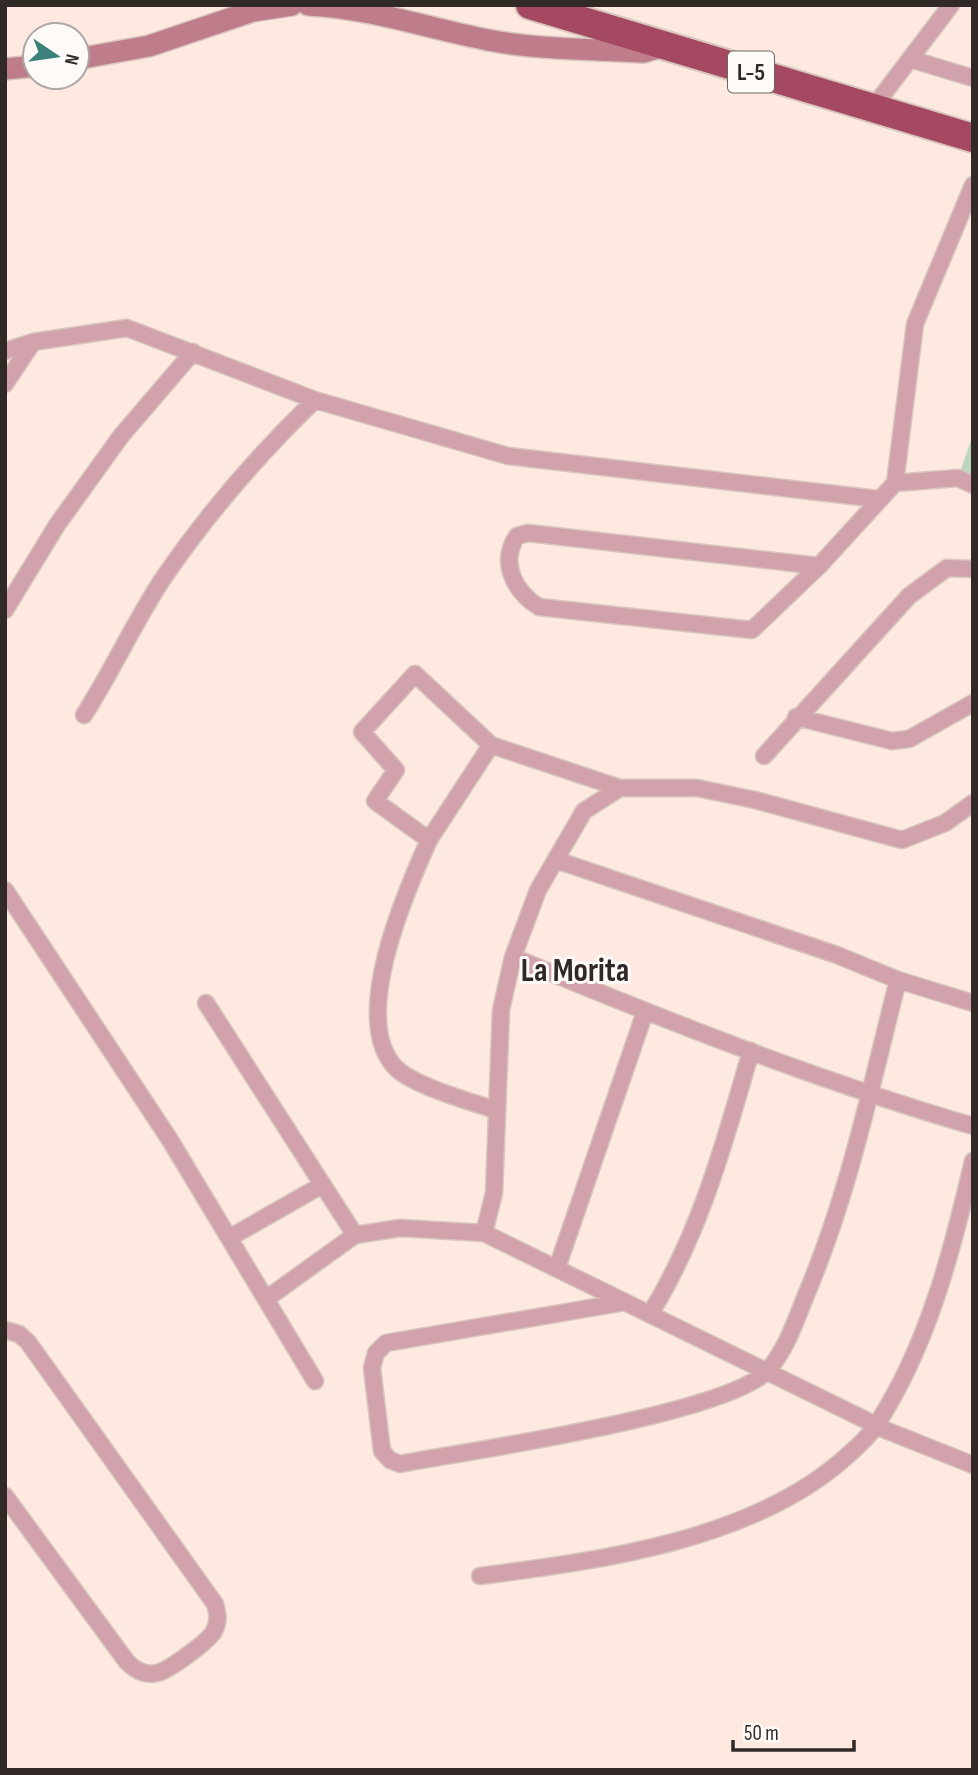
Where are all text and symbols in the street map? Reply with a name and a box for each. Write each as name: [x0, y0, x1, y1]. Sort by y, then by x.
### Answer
north arrow: [21, 21, 91, 91]
text: N: [59, 52, 83, 67]
road number: L-5: [728, 52, 774, 92]
district label: La Morita: [521, 951, 629, 991]
scale bar: [733, 1708, 854, 1752]
text: 50 m: [744, 1721, 779, 1746]

